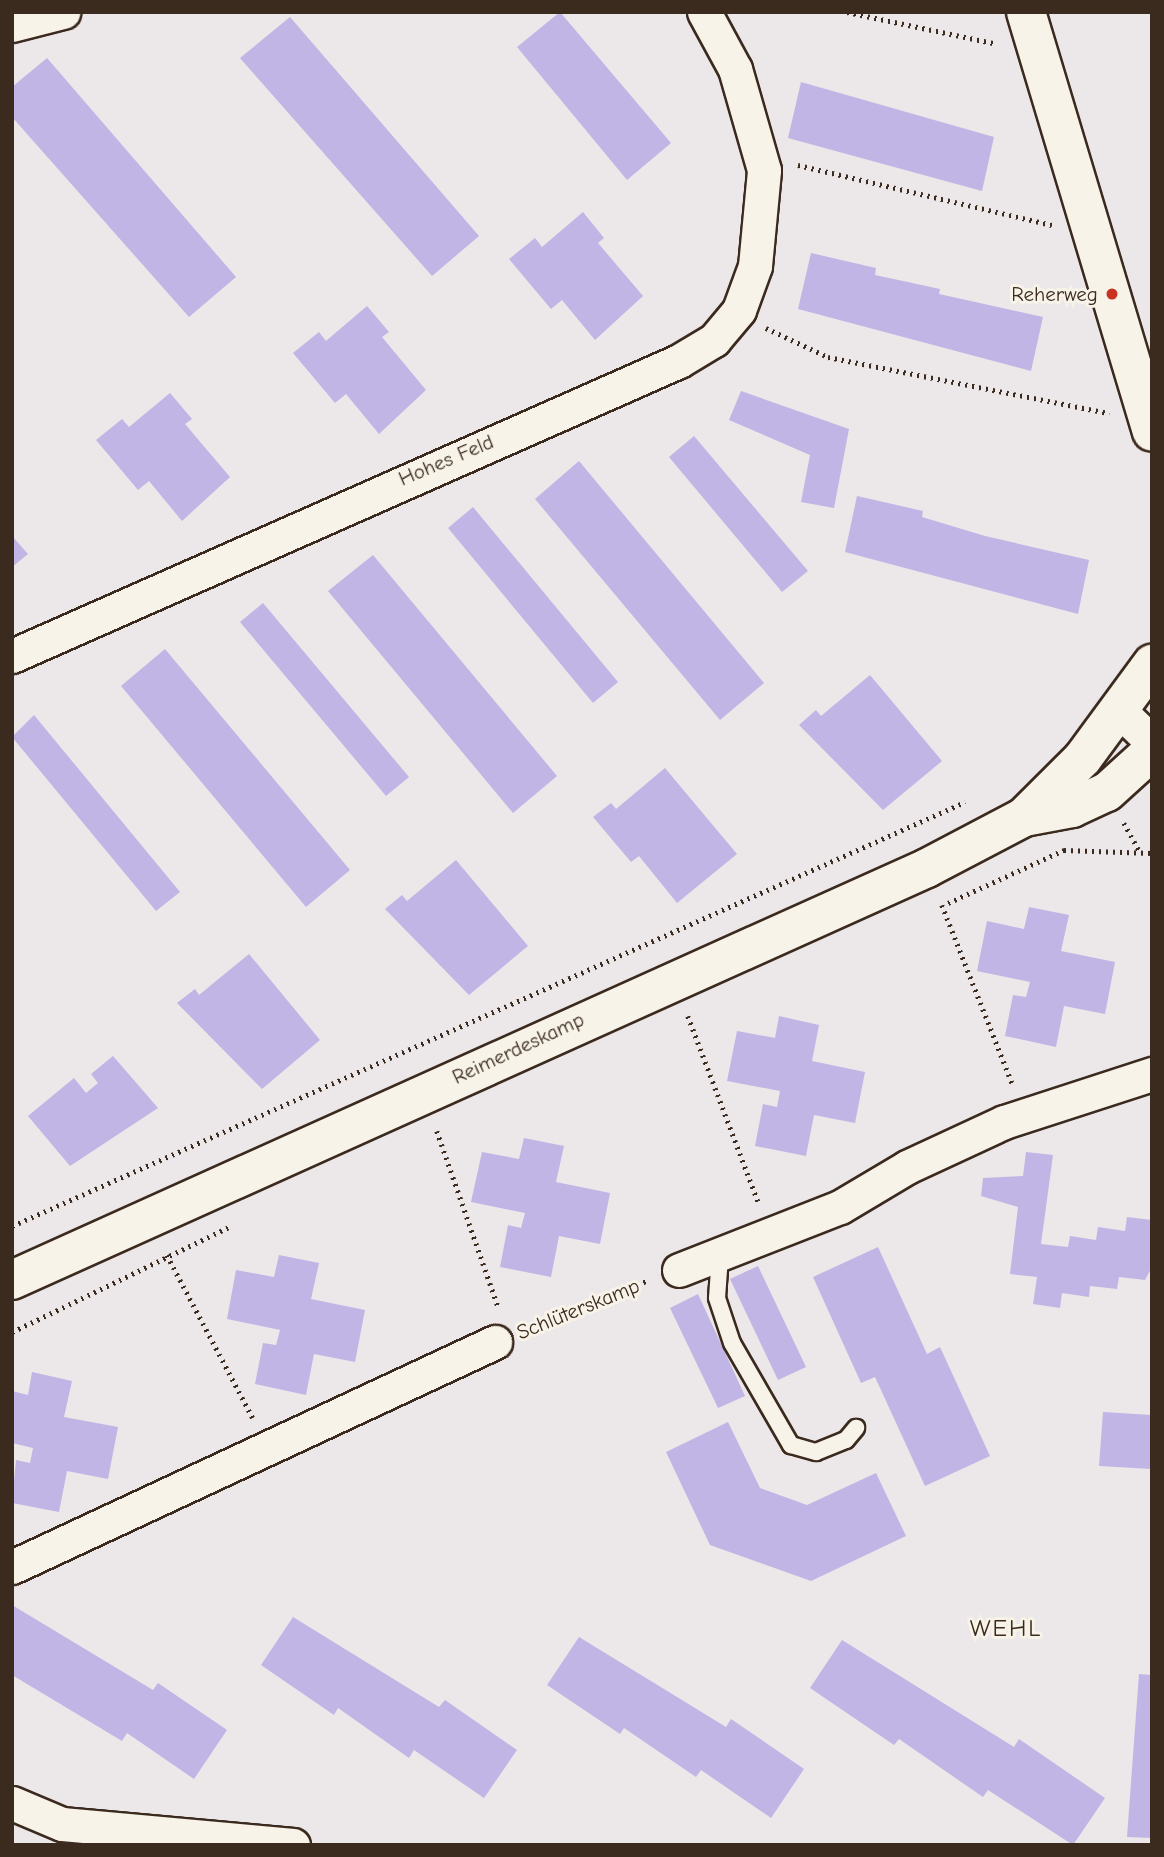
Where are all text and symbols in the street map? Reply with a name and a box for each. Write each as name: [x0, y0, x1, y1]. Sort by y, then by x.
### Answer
place label: Reherweg: [1011, 281, 1098, 307]
marker: Reherweg: [1104, 286, 1120, 302]
street label: Hohes Feld: [395, 429, 497, 491]
street label: Reimerdeskamp: [448, 1006, 588, 1090]
street label: Schlüterskamp: [513, 1273, 643, 1345]
district label: WEHL: [970, 1615, 1042, 1643]

